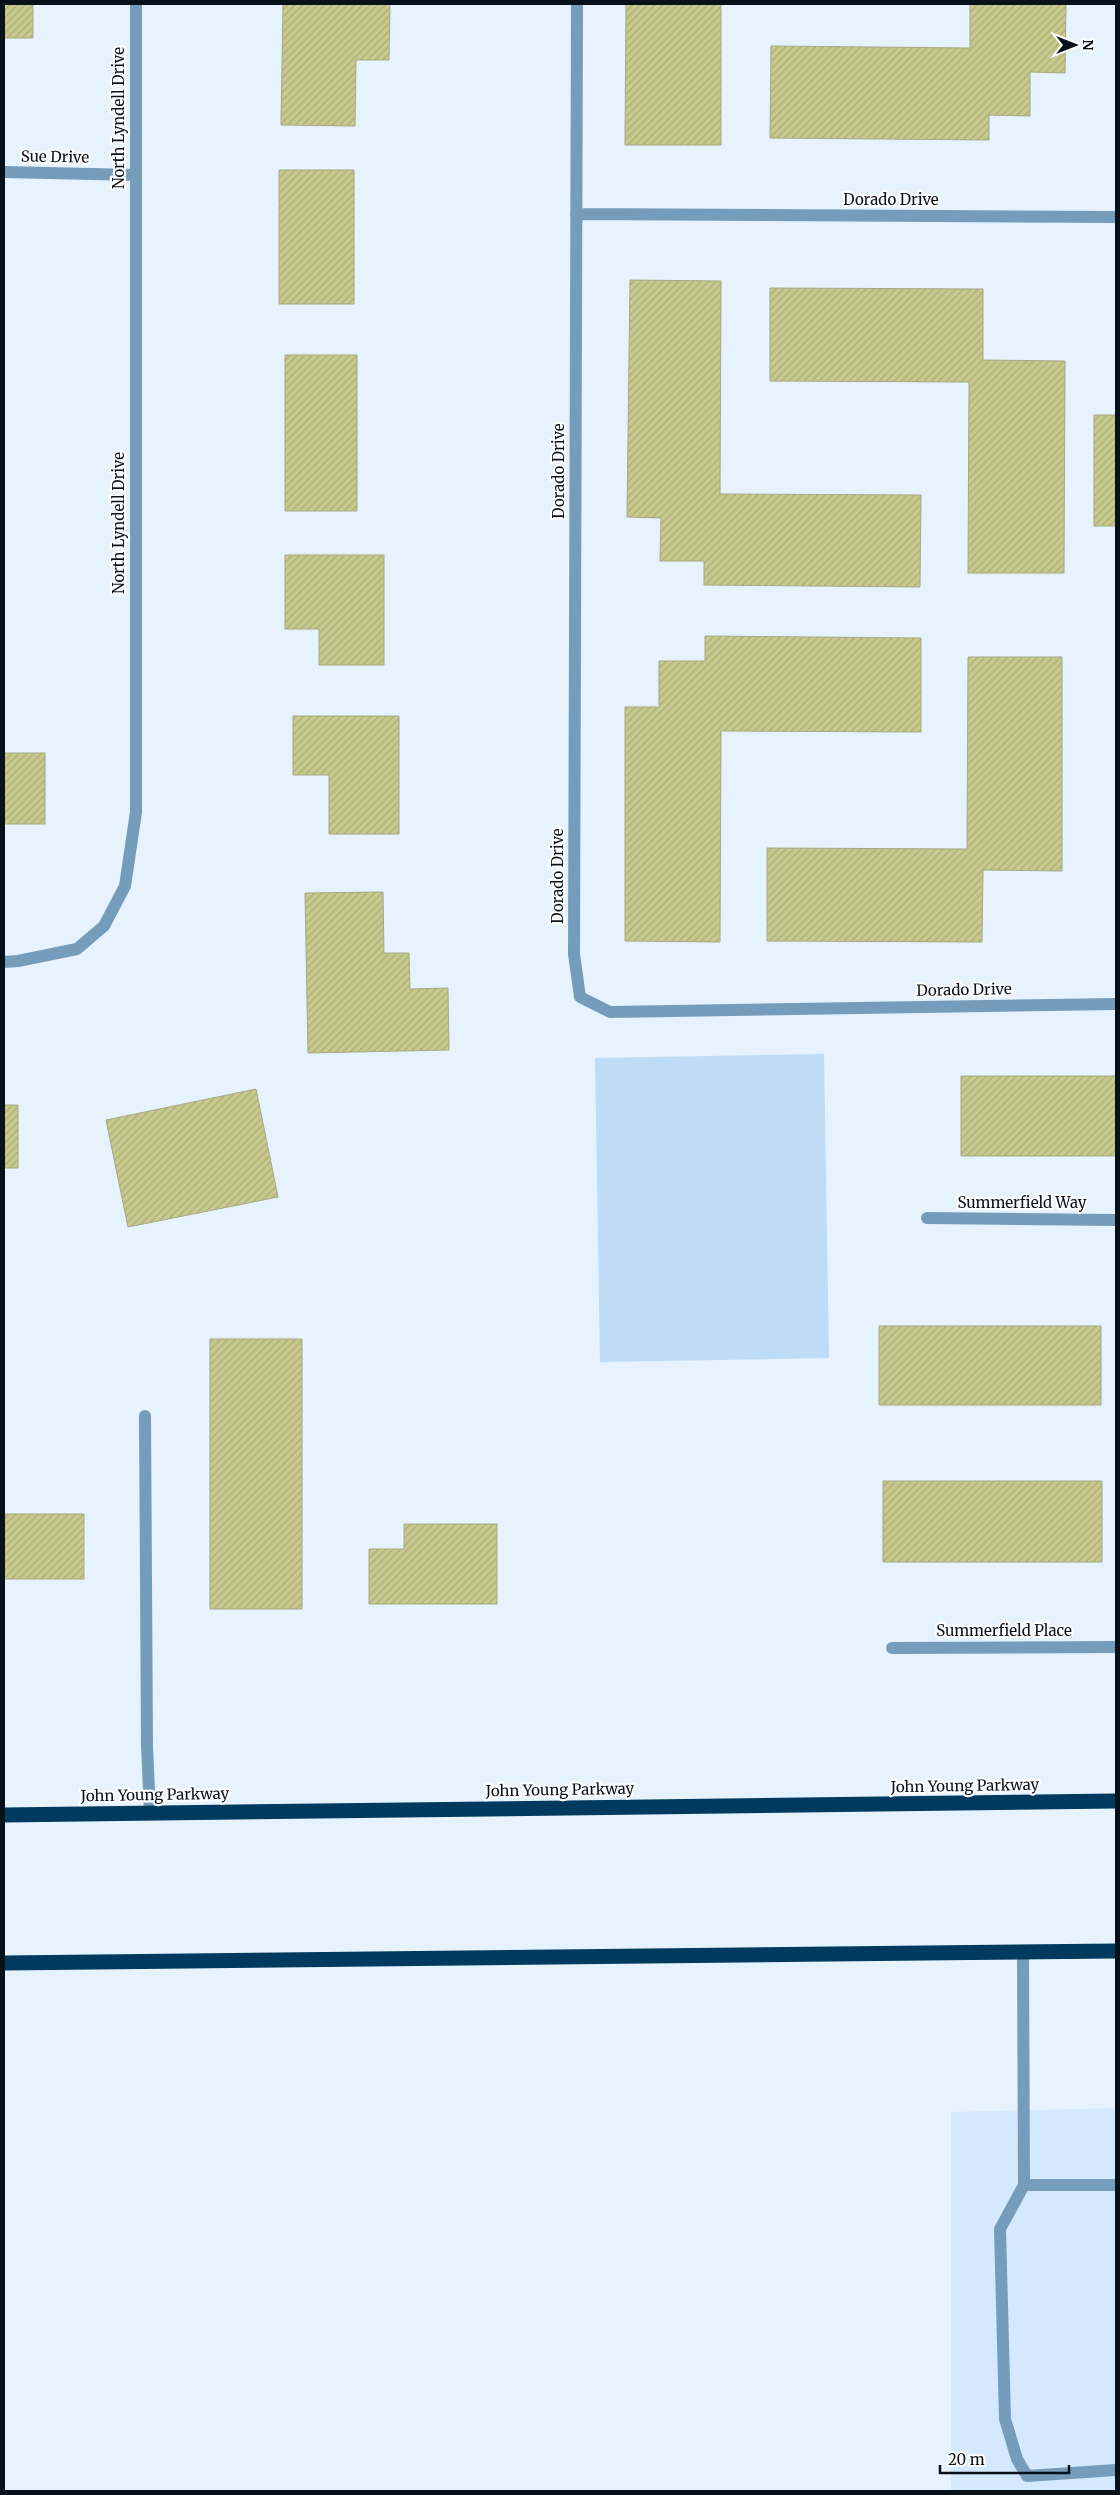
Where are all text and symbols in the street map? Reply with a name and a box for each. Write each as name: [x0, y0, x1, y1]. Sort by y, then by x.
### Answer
north arrow: [1050, 20, 1100, 70]
text: N: [1079, 39, 1097, 51]
street label: North Lyndell Drive: [109, 47, 128, 189]
street label: Sue Drive: [21, 146, 90, 167]
street label: Dorado Drive: [843, 190, 939, 209]
street label: Dorado Drive: [549, 423, 568, 519]
street label: North Lyndell Drive: [109, 452, 128, 594]
street label: Dorado Drive: [548, 828, 567, 924]
street label: Dorado Drive: [916, 979, 1012, 1000]
street label: Summerfield Way: [958, 1193, 1087, 1212]
street label: Summerfield Place: [936, 1621, 1072, 1640]
street label: John Young Parkway: [890, 1775, 1040, 1796]
street label: John Young Parkway: [485, 1779, 635, 1800]
street label: John Young Parkway: [80, 1784, 230, 1805]
scale bar: [940, 2442, 1069, 2474]
text: 20 m: [948, 2450, 985, 2469]

